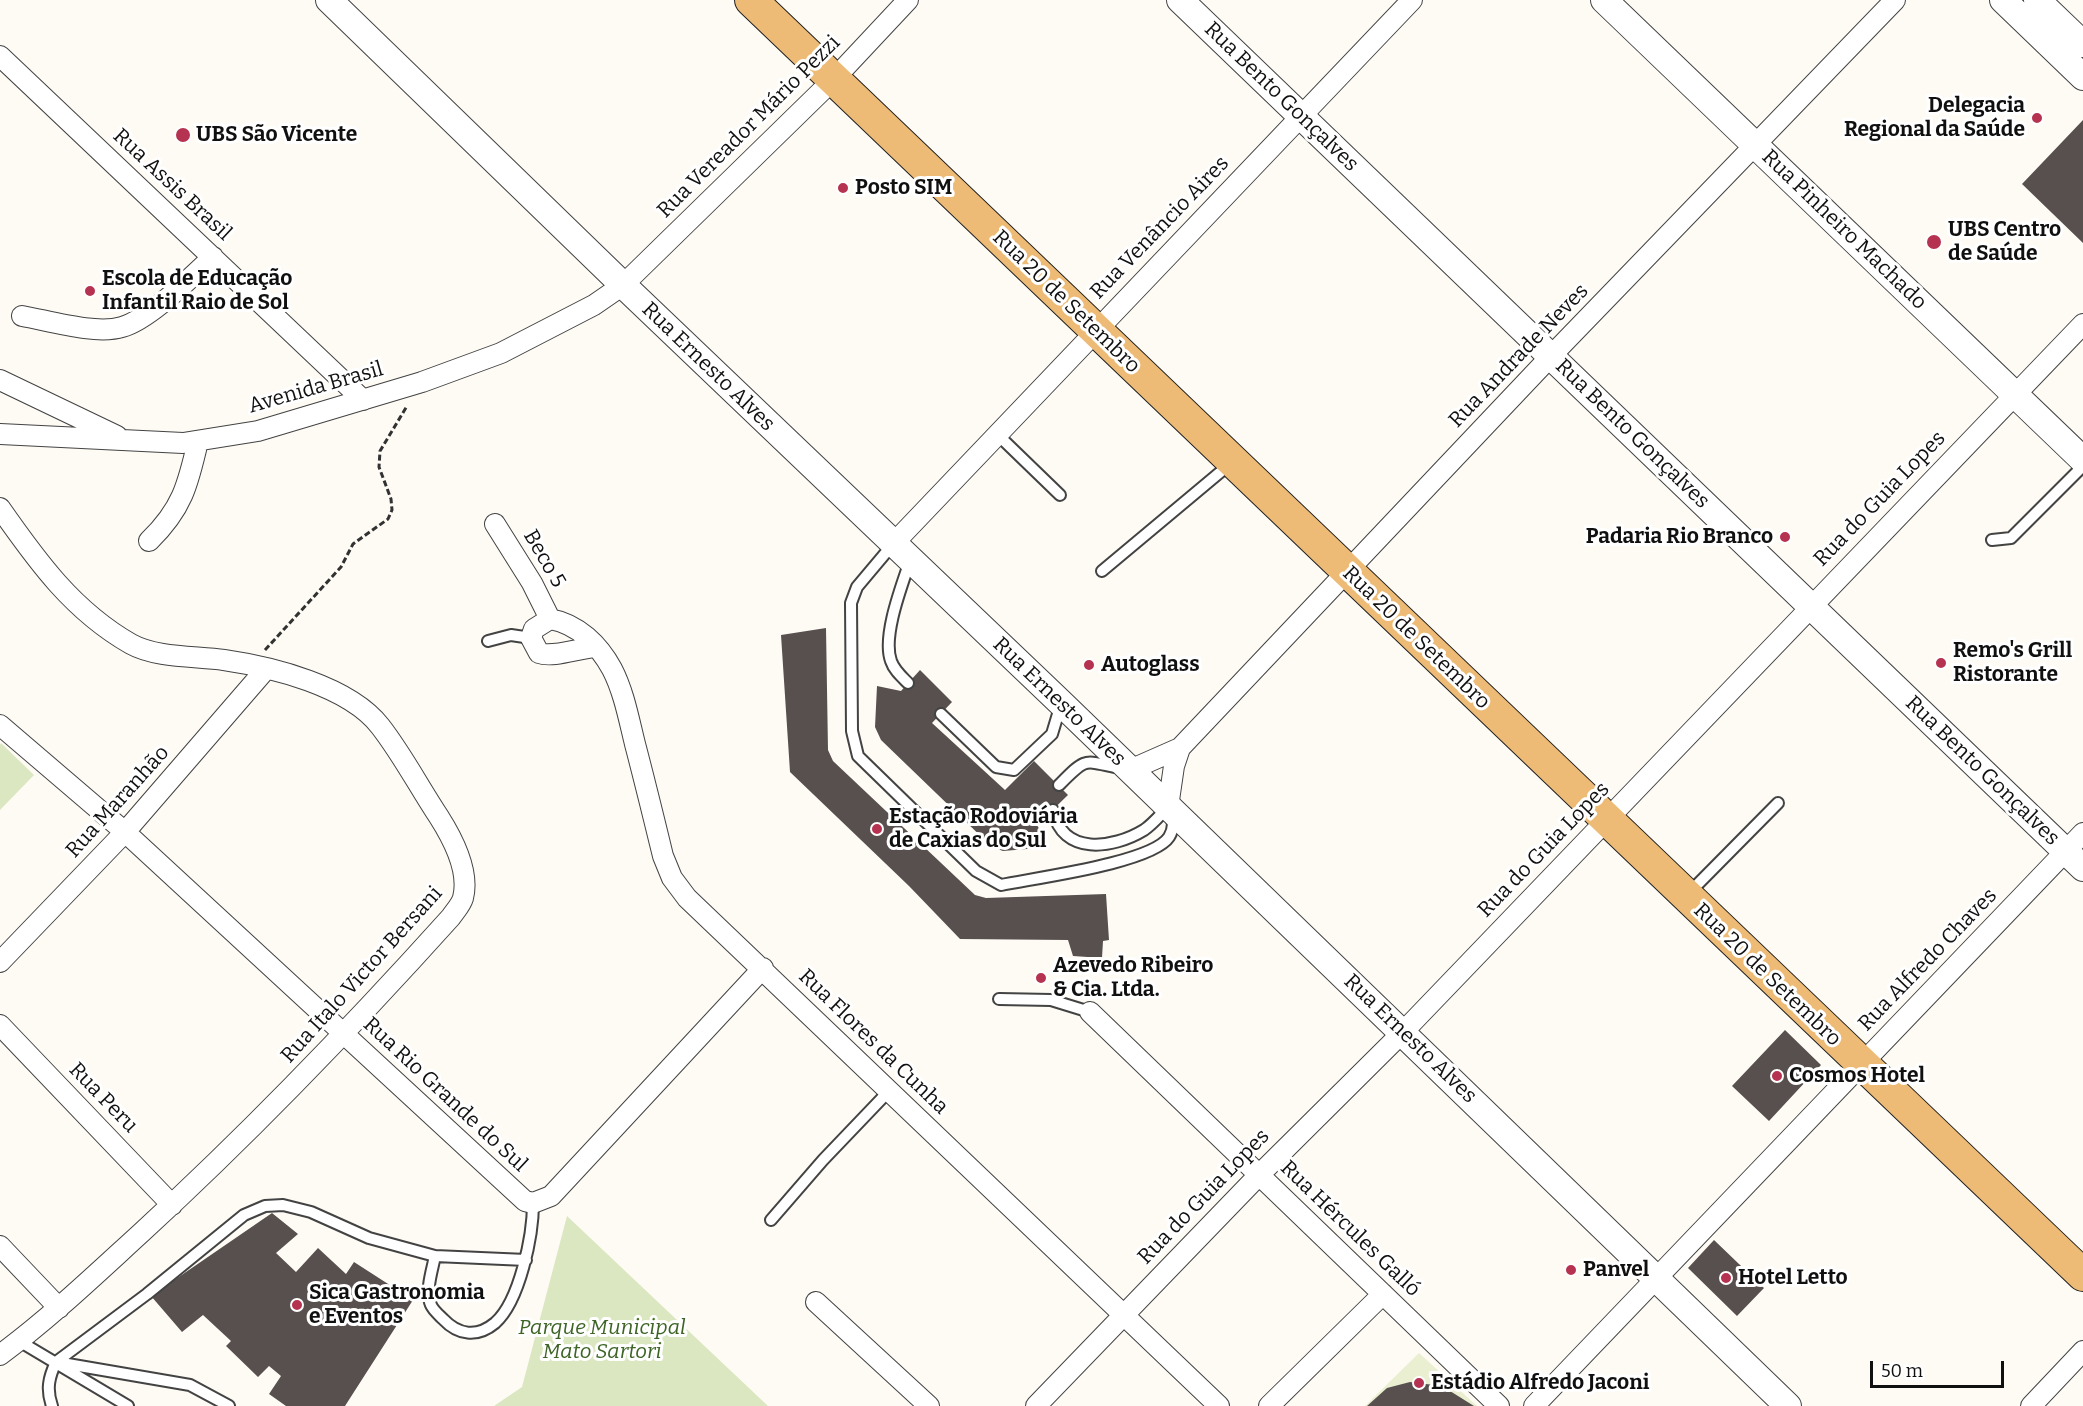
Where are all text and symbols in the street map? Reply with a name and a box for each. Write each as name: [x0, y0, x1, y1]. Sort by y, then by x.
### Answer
street label: Rua Bento Gonçalves: [1199, 17, 1363, 177]
street label: Rua Vereador Mário Pezzi: [652, 30, 846, 224]
place label: Delegacia Regional da Saúde: [1844, 93, 2025, 143]
marker: Delegacia Regional da Saúde: [2030, 111, 2044, 125]
place label: UBS São Vicente: [196, 122, 357, 148]
street label: Rua Assis Brasil: [108, 124, 236, 246]
marker: UBS São Vicente: [174, 126, 192, 144]
street label: Rua Pinheiro Machado: [1756, 145, 1932, 315]
street label: Rua Venâncio Aires: [1085, 151, 1235, 305]
place label: Posto SIM: [855, 175, 952, 201]
marker: Posto SIM: [836, 181, 850, 195]
place label: UBS Centro de Saúde: [1948, 217, 2061, 267]
street label: Rua 20 de Setembro: [987, 225, 1145, 379]
marker: UBS Centro de Saúde: [1925, 233, 1943, 251]
place label: Escola de Educação Infantil Raio de Sol: [102, 266, 292, 316]
street label: Rua Andrade Neves: [1444, 279, 1594, 433]
marker: Escola de Educação Infantil Raio de Sol: [83, 284, 97, 298]
street label: Rua Ernesto Alves: [636, 297, 780, 437]
street label: Rua Bento Gonçalves: [1550, 354, 1714, 514]
street label: Avenida Brasil: [246, 357, 386, 419]
street label: Rua do Guia Lopes: [1809, 426, 1951, 572]
place label: Padaria Rio Branco: [1586, 524, 1773, 550]
street label: Beco 5: [517, 526, 571, 592]
marker: Padaria Rio Branco: [1778, 530, 1792, 544]
street label: Rua 20 de Setembro: [1337, 561, 1495, 715]
street label: Rua Ernesto Alves: [987, 632, 1131, 772]
place label: Remo's Grill Ristorante: [1953, 638, 2072, 688]
place label: Autoglass: [1101, 652, 1200, 678]
marker: Remo's Grill Ristorante: [1934, 656, 1948, 670]
marker: Autoglass: [1082, 658, 1096, 672]
street label: Rua Bento Gonçalves: [1900, 691, 2064, 851]
street label: Rua Maranhão: [61, 741, 175, 863]
street label: Rua do Guia Lopes: [1473, 777, 1615, 923]
place label: Estação Rodoviária de Caxias do Sul: [889, 804, 1078, 854]
marker: Estação Rodoviária de Caxias do Sul: [870, 822, 884, 836]
street label: Rua Italo Victor Bersani: [276, 882, 448, 1068]
street label: Rua Alfredo Chaves: [1853, 883, 2003, 1037]
street label: Rua 20 de Setembro: [1688, 898, 1846, 1052]
place label: Azevedo Ribeiro & Cia. Ltda.: [1053, 953, 1213, 1003]
street label: Rua Flores da Cunha: [793, 964, 953, 1120]
street label: Rua Ernesto Alves: [1338, 969, 1482, 1109]
marker: Azevedo Ribeiro & Cia. Ltda.: [1034, 971, 1048, 985]
street label: Rua Rio Grande do Sul: [358, 1012, 532, 1178]
street label: Rua Peru: [63, 1058, 143, 1138]
place label: Cosmos Hotel: [1789, 1063, 1925, 1089]
marker: Cosmos Hotel: [1770, 1069, 1784, 1083]
street label: Rua do Guia Lopes: [1133, 1124, 1275, 1270]
street label: Rua Hércules Galló: [1275, 1156, 1425, 1302]
place label: Panvel: [1583, 1257, 1649, 1283]
marker: Panvel: [1564, 1263, 1578, 1277]
place label: Hotel Letto: [1738, 1265, 1848, 1291]
marker: Hotel Letto: [1719, 1271, 1733, 1285]
place label: Sica Gastronomia e Eventos: [309, 1280, 485, 1330]
marker: Sica Gastronomia e Eventos: [290, 1298, 304, 1312]
park label: Parque Municipal Mato Sartori: [518, 1315, 686, 1365]
scale bar: [1873, 1349, 2006, 1387]
text: 50 m: [1881, 1360, 1923, 1382]
place label: Estádio Alfredo Jaconi: [1431, 1370, 1649, 1396]
marker: Estádio Alfredo Jaconi: [1412, 1376, 1426, 1390]

